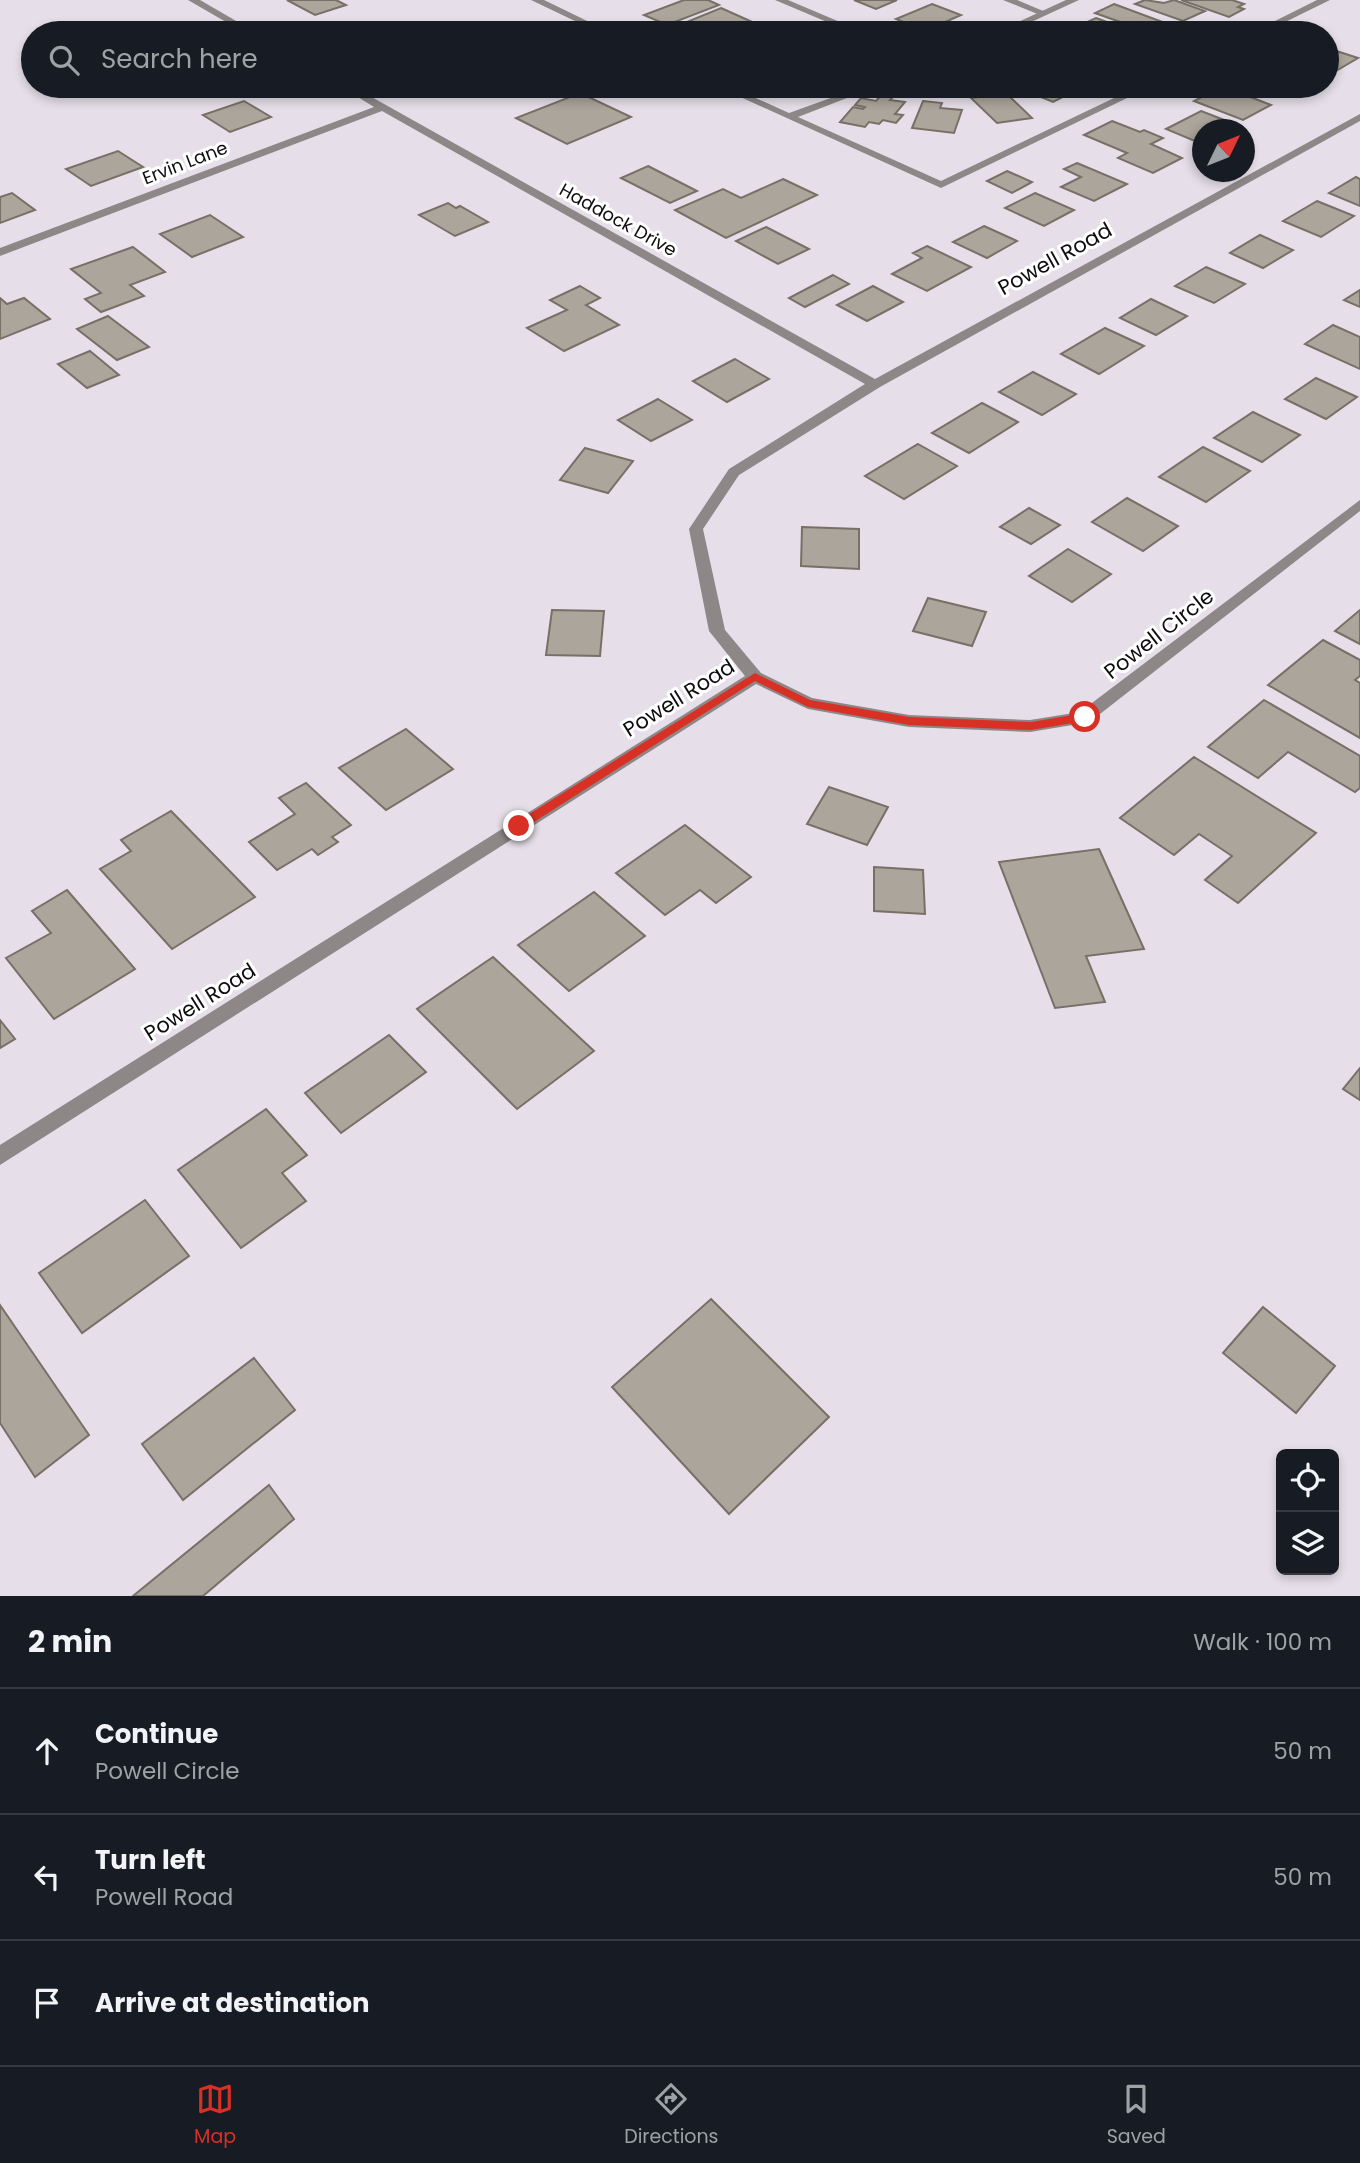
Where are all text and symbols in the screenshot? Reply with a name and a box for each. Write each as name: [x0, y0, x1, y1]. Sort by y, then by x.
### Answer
search box: [21, 21, 1339, 98]
icon: search: [45, 41, 83, 79]
text: Search here: [101, 41, 258, 77]
north arrow: [1192, 119, 1255, 182]
street label: Ervin Lane: [139, 135, 231, 190]
street label: Haddock Drive: [555, 177, 681, 262]
street label: Powell Road: [992, 215, 1117, 302]
street label: Powell Circle: [1098, 582, 1220, 686]
street label: Powell Road: [617, 652, 740, 743]
route start: [1069, 701, 1100, 732]
route end: [503, 810, 534, 841]
street label: Powell Road: [138, 956, 261, 1047]
map controls: [1276, 1449, 1339, 1575]
button: locate: [1276, 1449, 1339, 1512]
button: layers: [1276, 1512, 1339, 1575]
text: 2 min: [28, 1620, 112, 1663]
text: Walk · 100 m: [1193, 1626, 1332, 1658]
text: Continue: [95, 1716, 218, 1752]
icon: ahead: [28, 1732, 66, 1770]
text: 50 m: [1273, 1735, 1332, 1767]
text: Powell Circle: [95, 1755, 240, 1787]
text: Turn left: [95, 1842, 206, 1878]
icon: left: [28, 1858, 66, 1896]
text: 50 m: [1273, 1861, 1332, 1893]
text: Powell Road: [95, 1881, 233, 1913]
icon: arrive: [28, 1984, 66, 2022]
text: Arrive at destination: [95, 1985, 370, 2021]
tab: Map: [194, 2080, 236, 2151]
tab: Directions: [624, 2080, 719, 2151]
tab: Saved: [1107, 2080, 1166, 2151]

